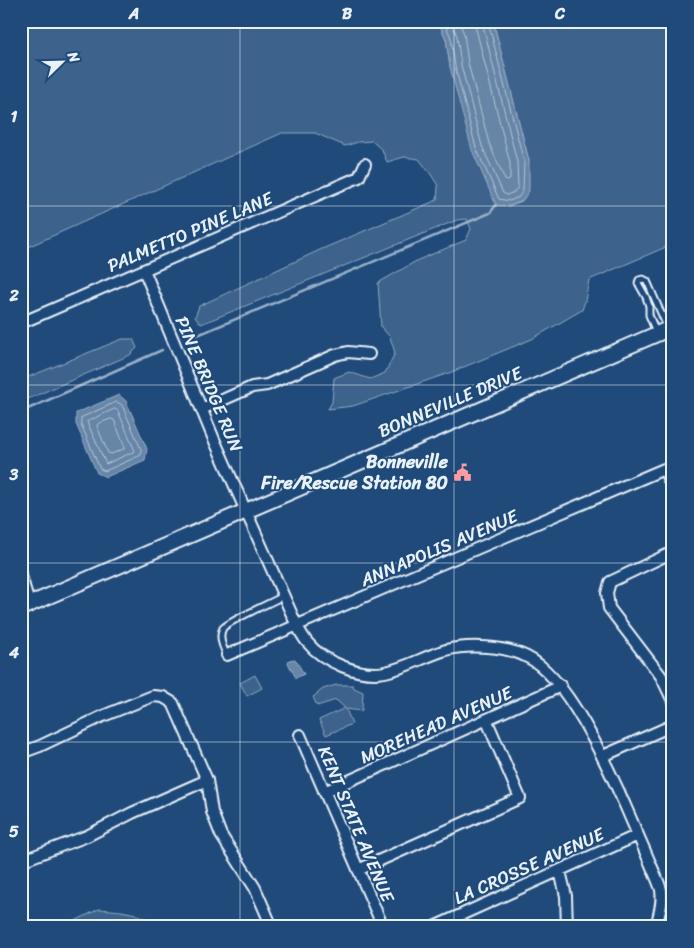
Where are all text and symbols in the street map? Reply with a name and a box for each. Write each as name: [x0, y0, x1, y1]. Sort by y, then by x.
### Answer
text: A: [128, 0, 139, 28]
text: B: [342, 0, 353, 28]
text: C: [554, 0, 566, 28]
north arrow: [38, 38, 88, 88]
text: N: [60, 47, 87, 67]
text: 1: [11, 102, 18, 131]
street label: PALMETTO PINE LANE: [102, 182, 279, 281]
text: 2: [8, 281, 19, 310]
street label: PINE BRIDGE RUN: [166, 311, 252, 457]
street label: BONNEVILLE DRIVE: [373, 357, 528, 447]
place label: Bonneville Fire/Rescue Station 80: [260, 446, 449, 499]
text: 3: [9, 460, 19, 489]
public building icon: Bonneville Fire/Rescue Station 80: [452, 462, 472, 482]
street label: ANNAPOLIS AVENUE: [354, 500, 524, 596]
text: 4: [8, 638, 19, 667]
street label: MOREHEAD AVENUE: [354, 677, 518, 773]
street label: KENT STATE AVENUE: [308, 741, 404, 908]
text: 5: [9, 817, 19, 846]
street label: LA CROSSE AVENUE: [448, 818, 610, 914]

